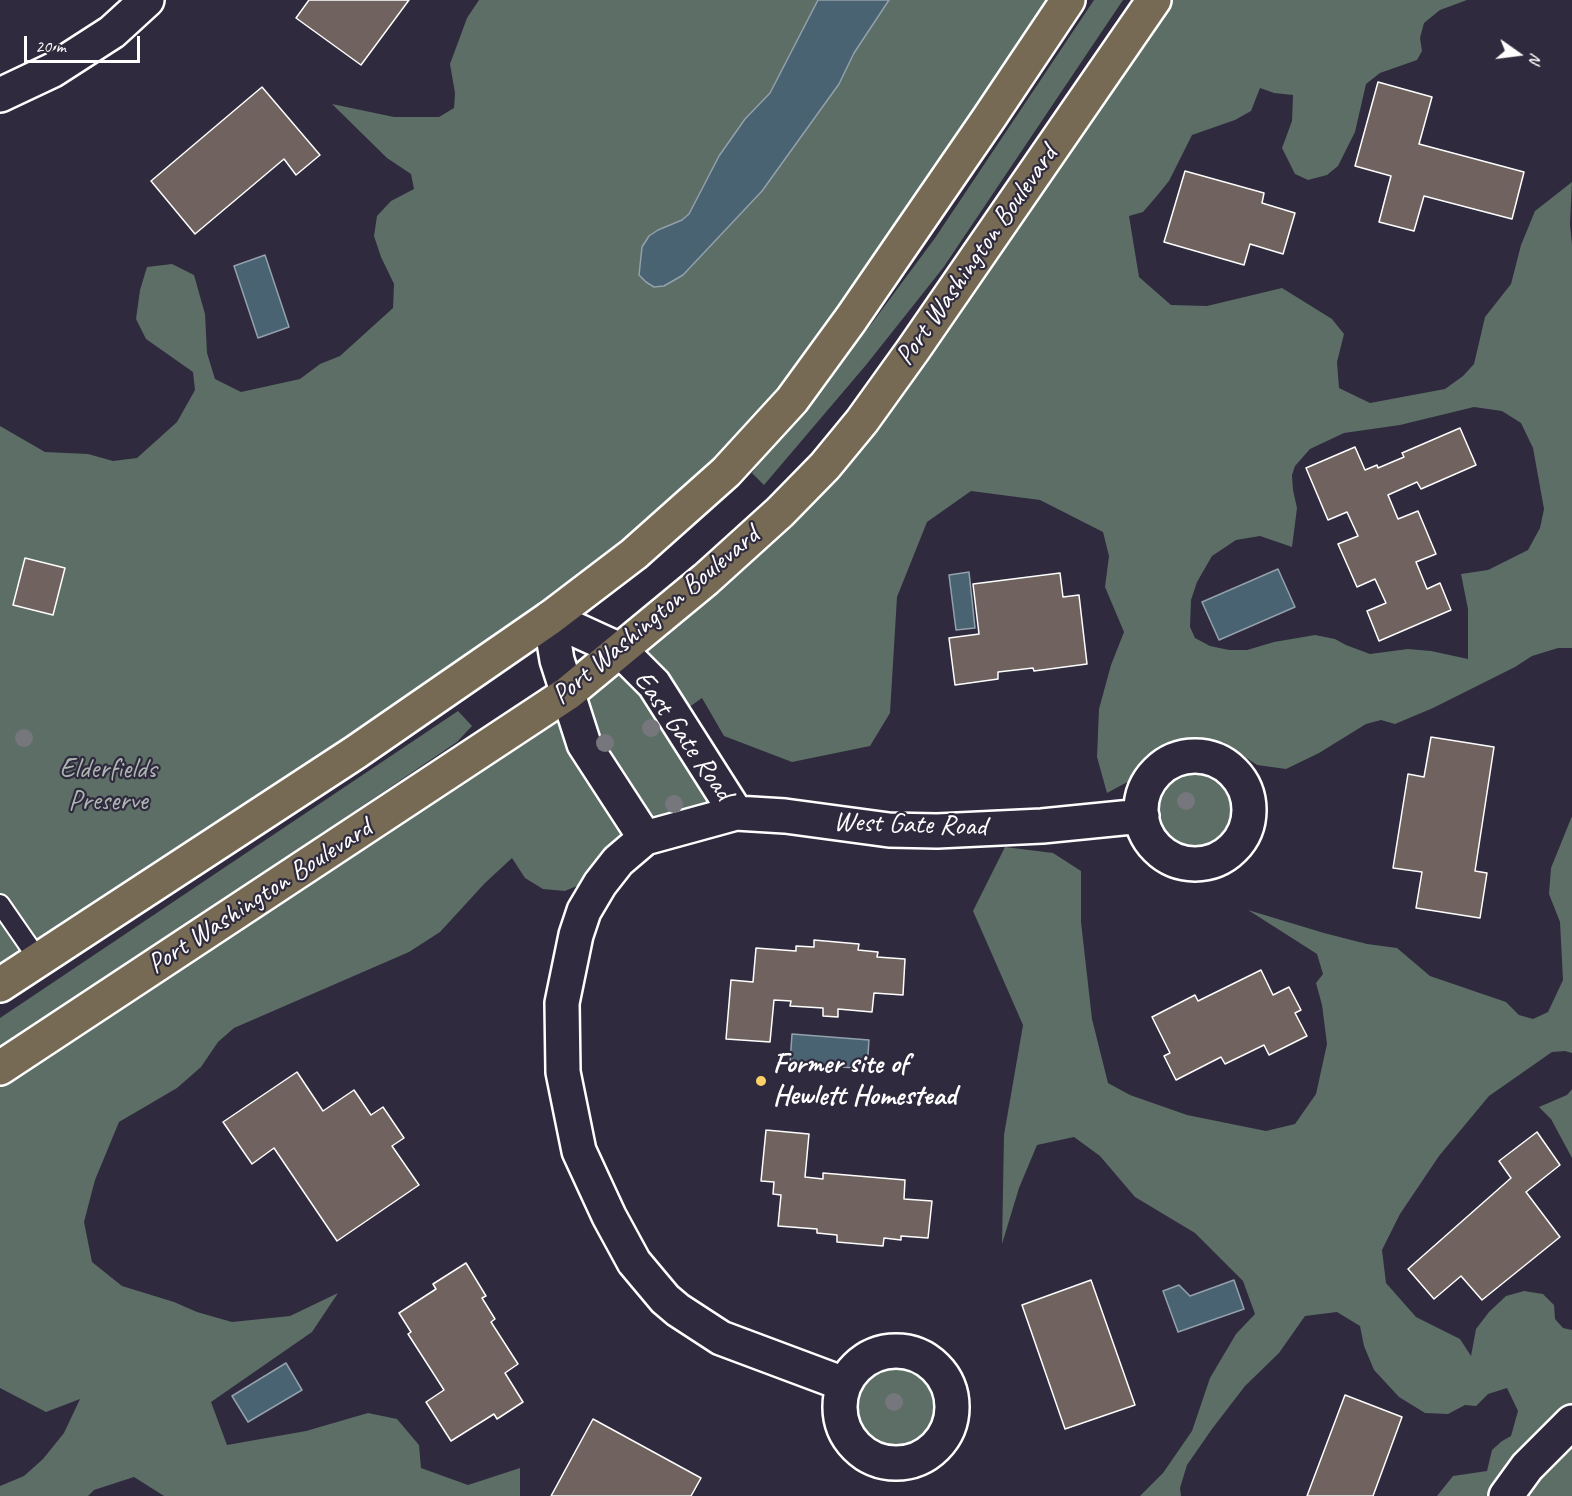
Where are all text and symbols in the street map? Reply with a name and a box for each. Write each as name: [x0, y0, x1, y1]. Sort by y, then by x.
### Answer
scale bar: [27, 24, 142, 62]
north arrow: [1488, 24, 1548, 84]
text: 20 m: [35, 35, 66, 57]
text: N: [1525, 51, 1546, 66]
street label: Port Washington Boulevard: [889, 140, 1065, 372]
street label: Port Washington Boulevard: [545, 519, 767, 713]
street label: East Gate Road: [626, 665, 740, 807]
park label: Elderfields Preserve: [60, 753, 156, 819]
street label: West Gate Road: [833, 806, 987, 844]
street label: Port Washington Boulevard: [142, 812, 378, 982]
place label: Former site of Hewlett Homestead: [773, 1048, 956, 1114]
marker: Former site of Hewlett Homestead: [754, 1074, 768, 1088]

